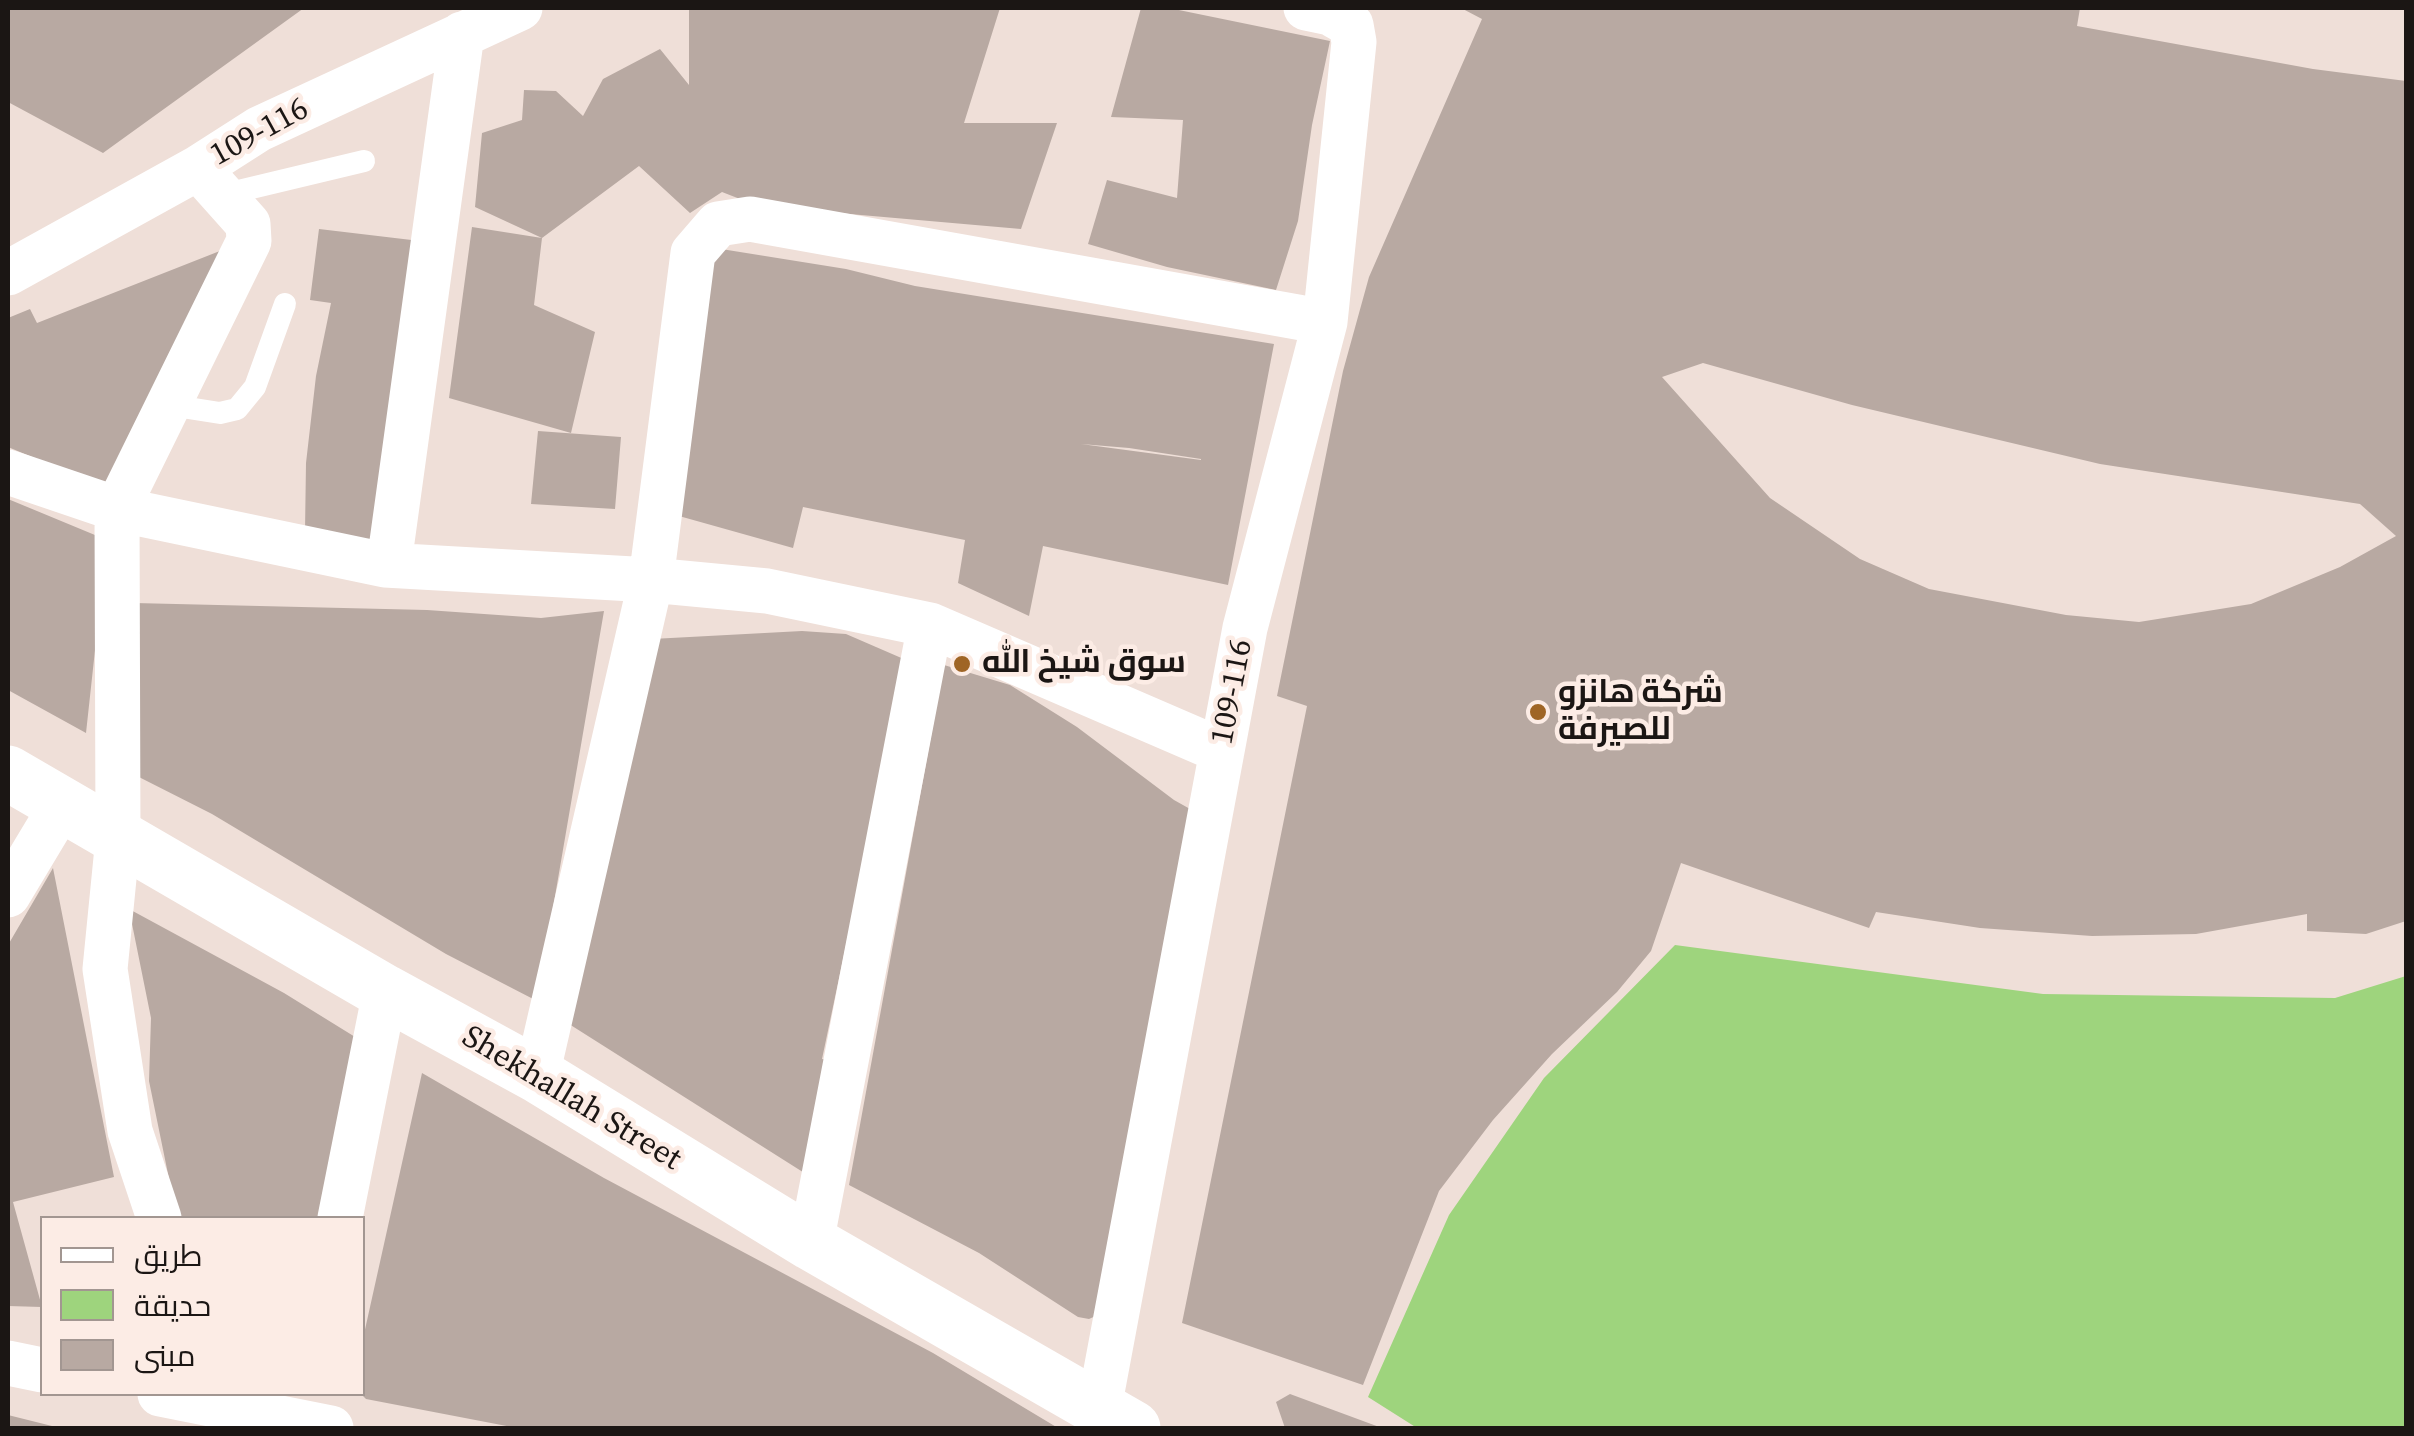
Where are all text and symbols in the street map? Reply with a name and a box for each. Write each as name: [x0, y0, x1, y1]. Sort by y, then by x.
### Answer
street label: 109-116: [204, 91, 316, 175]
street label: 109-116: [1204, 636, 1262, 748]
place label: سوق شيخ الله: [982, 645, 1186, 683]
marker: سوق شيخ الله: [951, 653, 973, 675]
place label: شركة هانزو للصيرفة: [1558, 675, 1723, 750]
marker: شركة هانزو للصيرفة: [1527, 701, 1549, 723]
street label: Shekhallah Street: [454, 1018, 688, 1180]
legend: [40, 1216, 365, 1396]
text: طريق: [134, 1235, 203, 1276]
text: حديقة: [134, 1285, 211, 1326]
text: مبنى: [134, 1335, 195, 1376]

